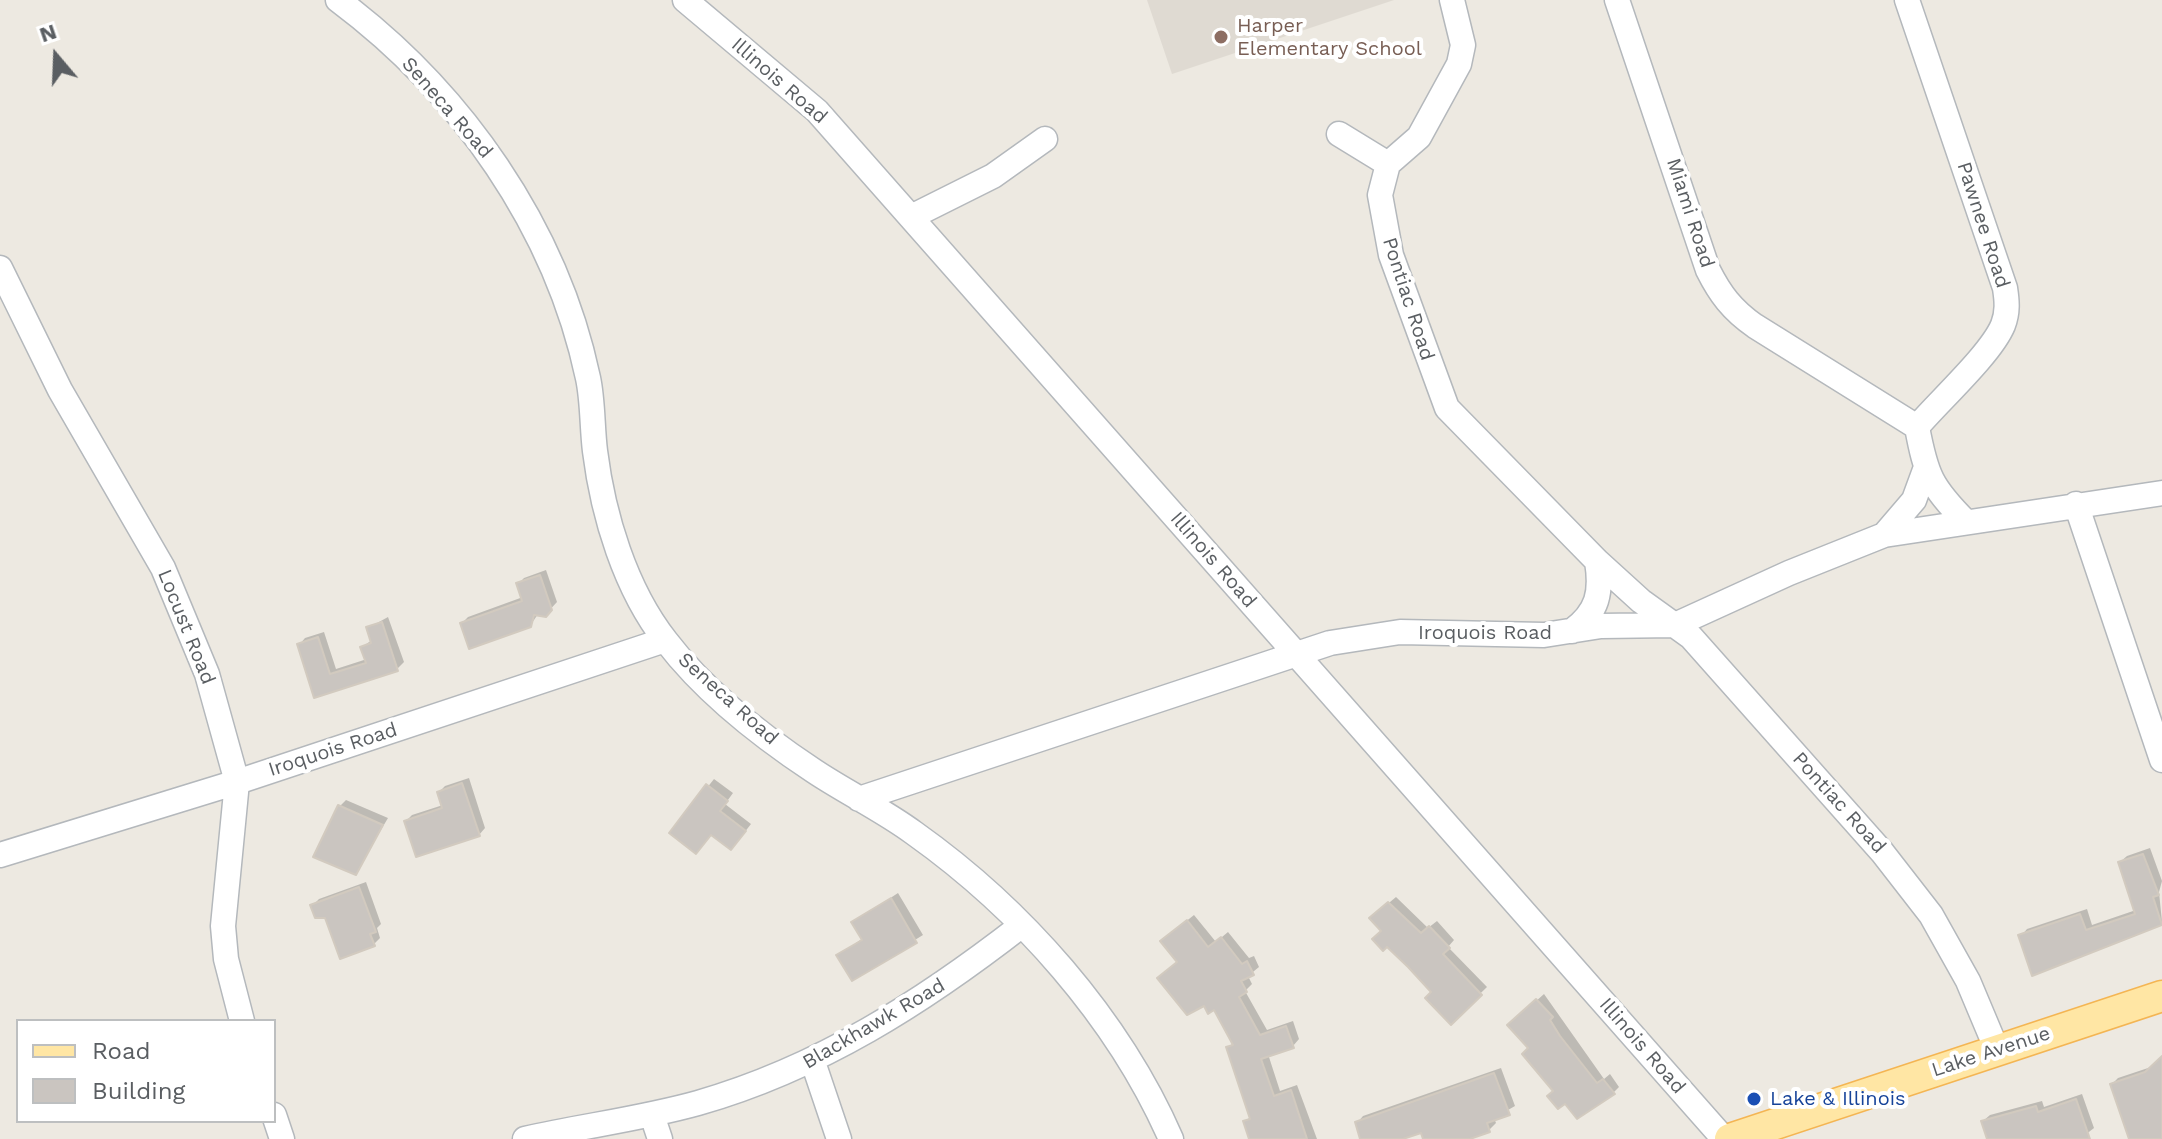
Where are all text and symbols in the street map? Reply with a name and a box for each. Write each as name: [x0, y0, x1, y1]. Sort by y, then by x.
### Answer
place label: Harper Elementary School: [1237, 14, 1422, 61]
north arrow: [16, 16, 96, 96]
text: N: [36, 18, 60, 47]
marker: Harper Elementary School: [1212, 28, 1230, 46]
street label: Illinois Road: [726, 33, 832, 129]
street label: Seneca Road: [396, 52, 498, 164]
street label: Miami Road: [1661, 155, 1719, 271]
street label: Pawnee Road: [1951, 159, 2015, 291]
street label: Pontiac Road: [1377, 234, 1439, 364]
street label: Illinois Road: [1165, 507, 1261, 613]
street label: Locust Road: [152, 566, 220, 688]
street label: Iroquois Road: [1418, 621, 1552, 645]
street label: Seneca Road: [673, 648, 783, 750]
street label: Iroquois Road: [266, 718, 400, 782]
street label: Pontiac Road: [1787, 747, 1891, 859]
street label: Blackhawk Road: [799, 974, 949, 1074]
street label: Illinois Road: [1594, 993, 1690, 1099]
legend: [16, 1019, 276, 1123]
street label: Lake Avenue: [1929, 1022, 2053, 1082]
text: Road: [92, 1037, 151, 1065]
text: Building: [92, 1077, 185, 1105]
place label: Lake & Illinois: [1770, 1087, 1905, 1111]
marker: Lake & Illinois: [1745, 1090, 1763, 1108]

